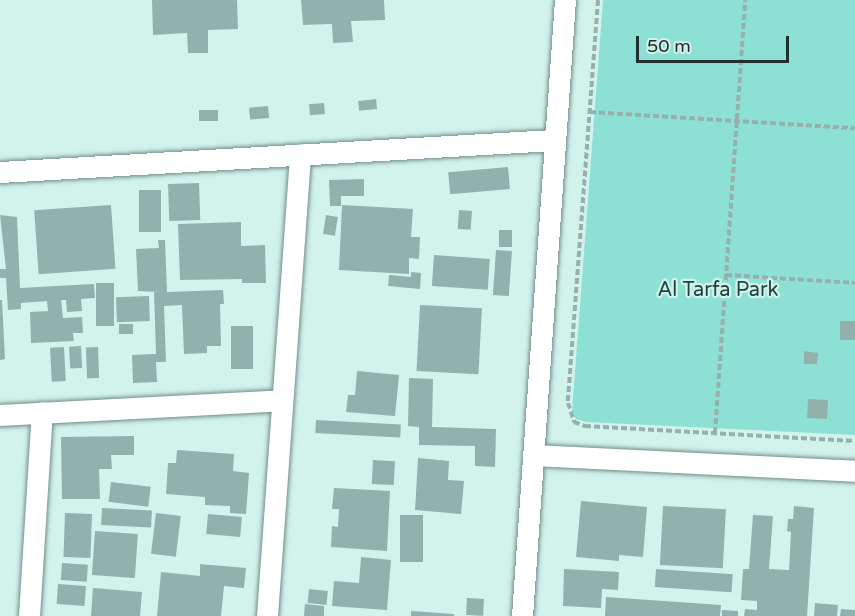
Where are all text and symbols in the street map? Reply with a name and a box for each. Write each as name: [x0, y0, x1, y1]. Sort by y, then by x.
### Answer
scale bar: [639, 24, 792, 62]
text: 50 m: [647, 35, 691, 57]
park label: Al Tarfa Park: [658, 278, 778, 302]

